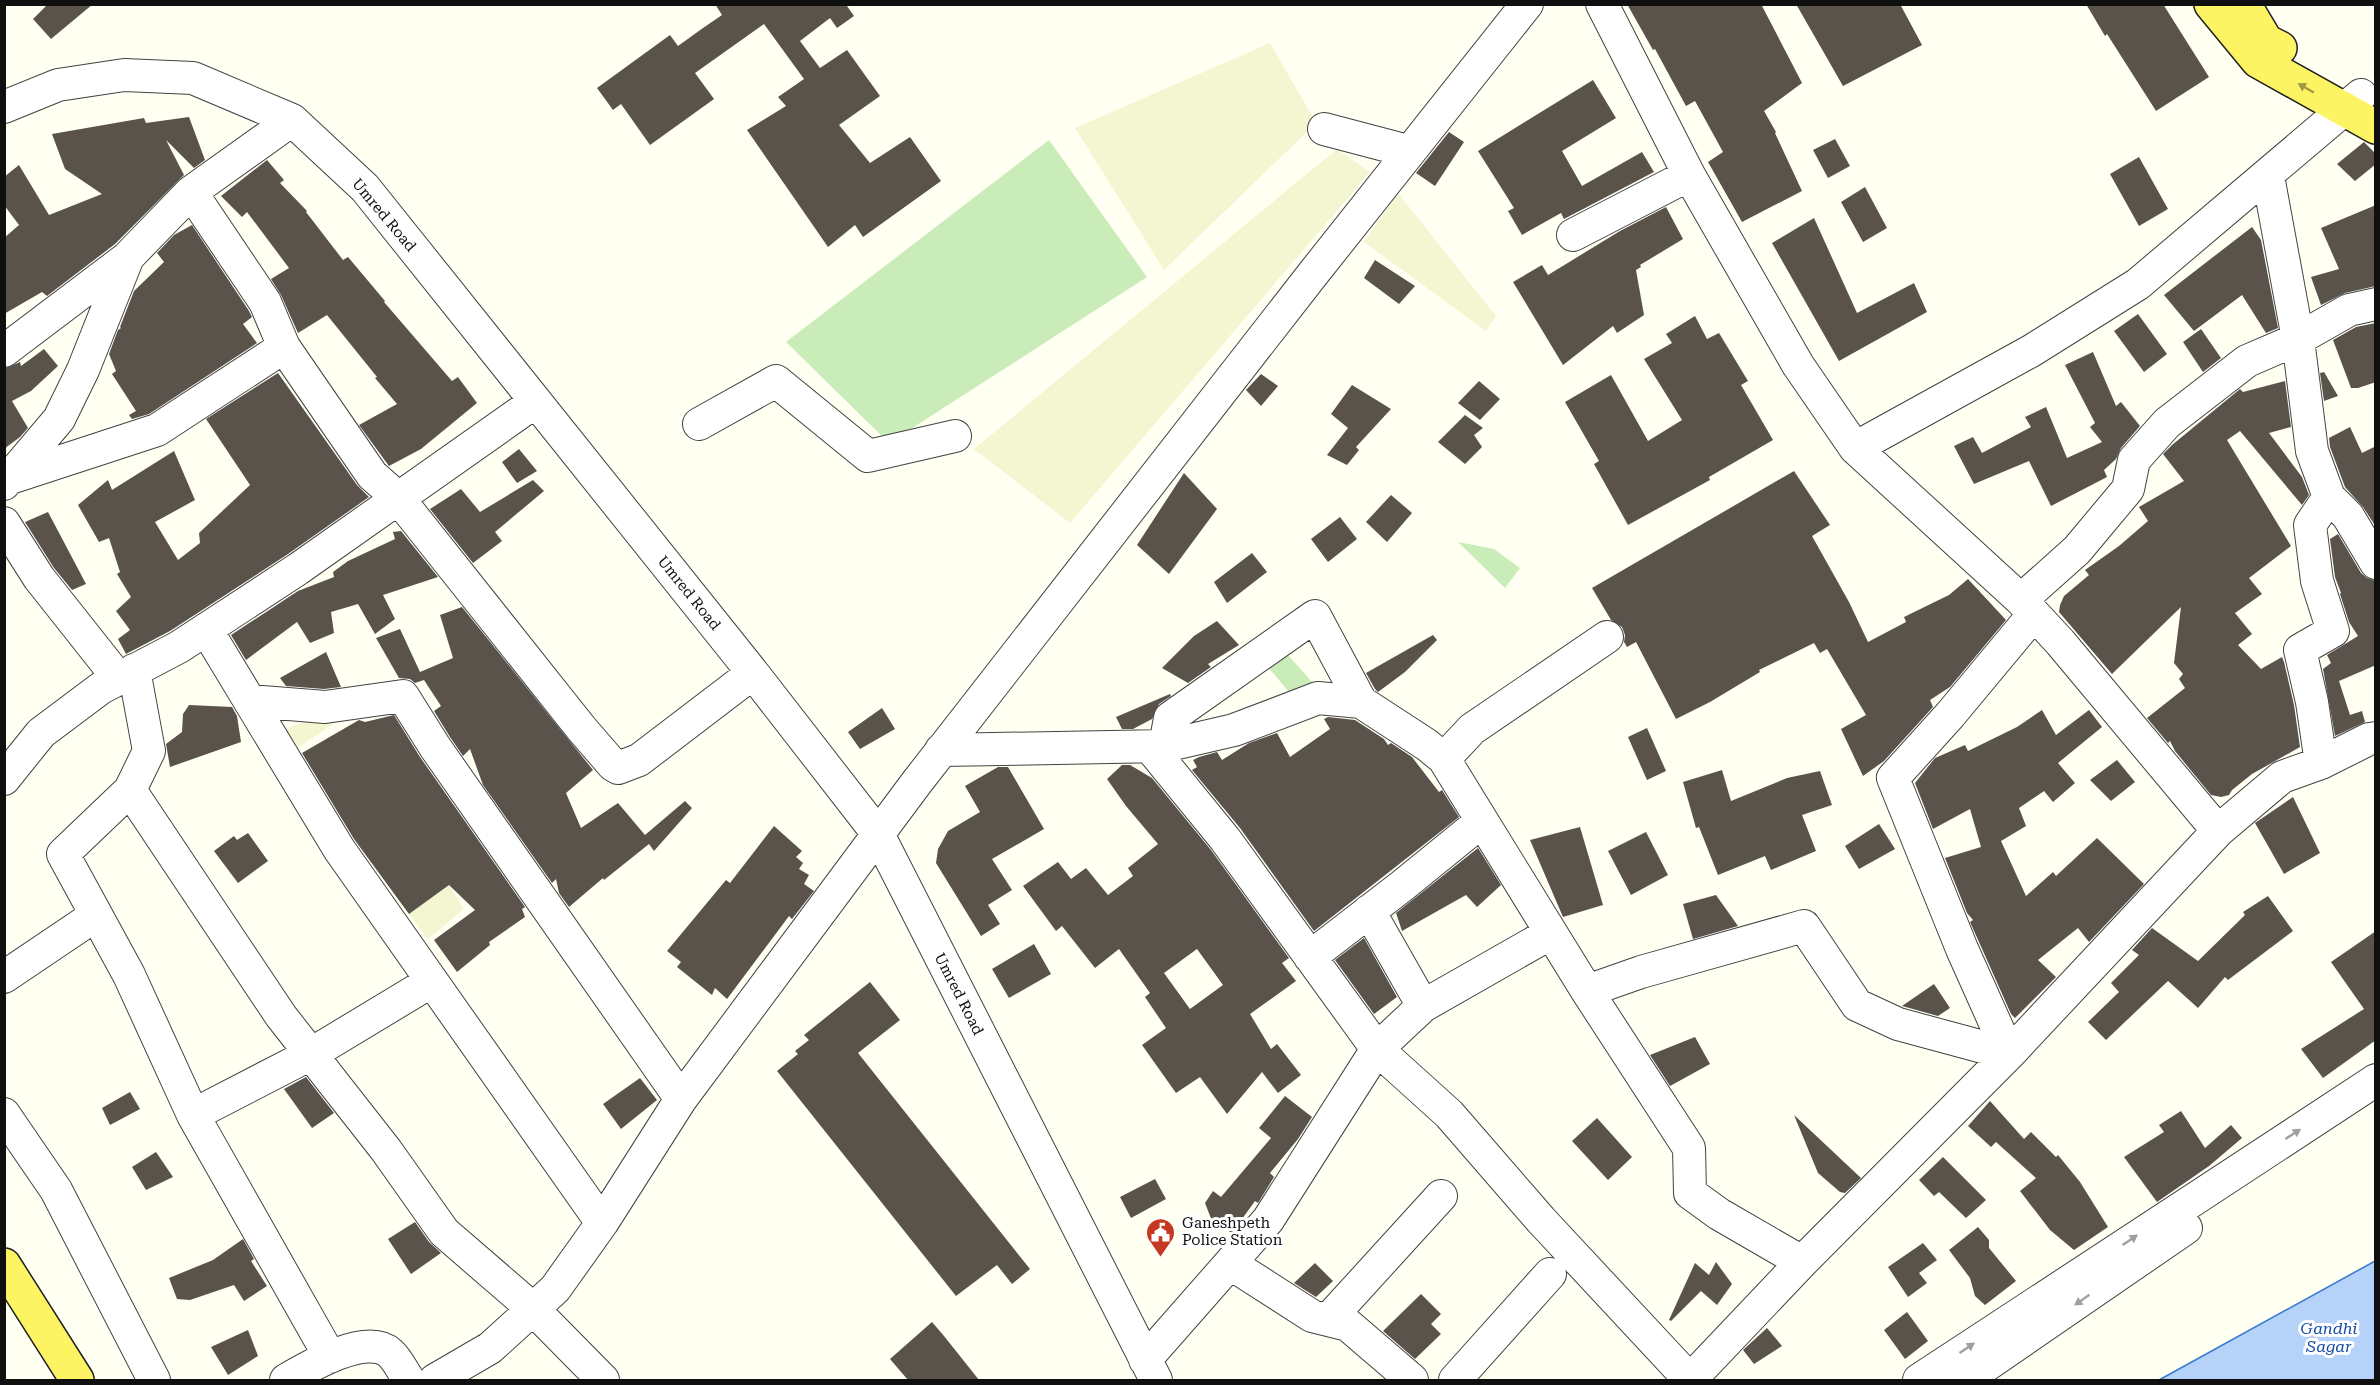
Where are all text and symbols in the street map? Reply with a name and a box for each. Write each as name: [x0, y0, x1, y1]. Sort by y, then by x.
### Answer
one-way arrow: [2298, 83, 2314, 94]
street label: Umred Road: [348, 175, 420, 256]
street label: Umred Road: [654, 552, 725, 634]
street label: Umred Road: [931, 950, 988, 1039]
one-way arrow: [2285, 1129, 2301, 1140]
place label: Ganeshpeth Police Station: [1182, 1214, 1283, 1249]
public building icon: Ganeshpeth Police Station: [1145, 1216, 1177, 1258]
one-way arrow: [2121, 1234, 2137, 1246]
one-way arrow: [2074, 1294, 2090, 1306]
water label: Gandhi Sagar: [2301, 1319, 2357, 1356]
one-way arrow: [1959, 1343, 1975, 1354]

